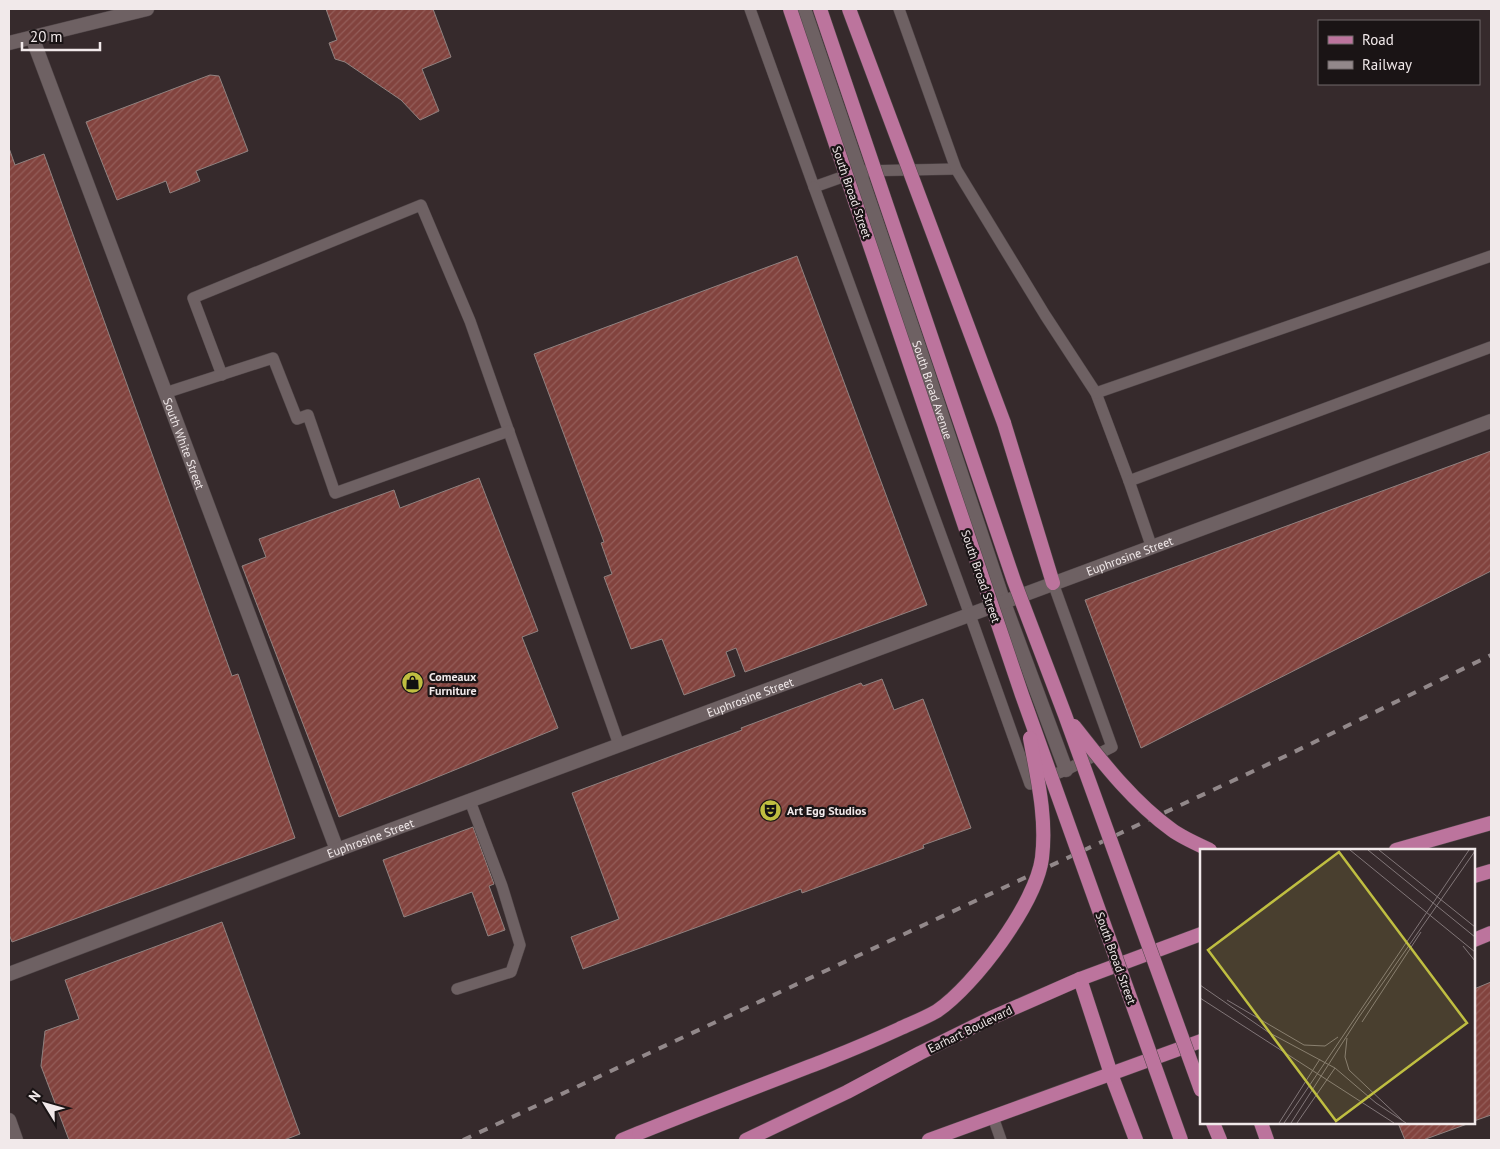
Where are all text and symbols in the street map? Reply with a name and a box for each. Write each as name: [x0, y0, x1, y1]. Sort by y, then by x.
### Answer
scale bar: [22, 20, 100, 52]
legend: [1318, 20, 1480, 85]
text: 20 m: [30, 27, 63, 46]
text: Road: [1362, 30, 1394, 49]
text: Railway: [1362, 55, 1412, 74]
street label: South Broad Street: [829, 144, 875, 240]
street label: South Broad Avenue: [910, 338, 957, 441]
street label: South White Street: [160, 395, 208, 491]
street label: South Broad Street: [958, 528, 1004, 624]
street label: Euphrosine Street: [1084, 532, 1175, 578]
place label: Comeaux Furniture: [429, 669, 477, 698]
shop icon: Comeaux Furniture: [401, 671, 425, 695]
street label: Euphrosine Street: [704, 674, 795, 720]
theatre icon: Art Egg Studios: [759, 798, 783, 822]
place label: Art Egg Studios: [787, 803, 866, 818]
street label: Euphrosine Street: [325, 815, 416, 861]
inset map: [1200, 849, 1475, 1124]
street label: South Broad Street: [1092, 910, 1140, 1006]
street label: Earhart Boulevard: [925, 1002, 1015, 1056]
north arrow: [20, 1079, 70, 1129]
text: N: [25, 1087, 45, 1105]

